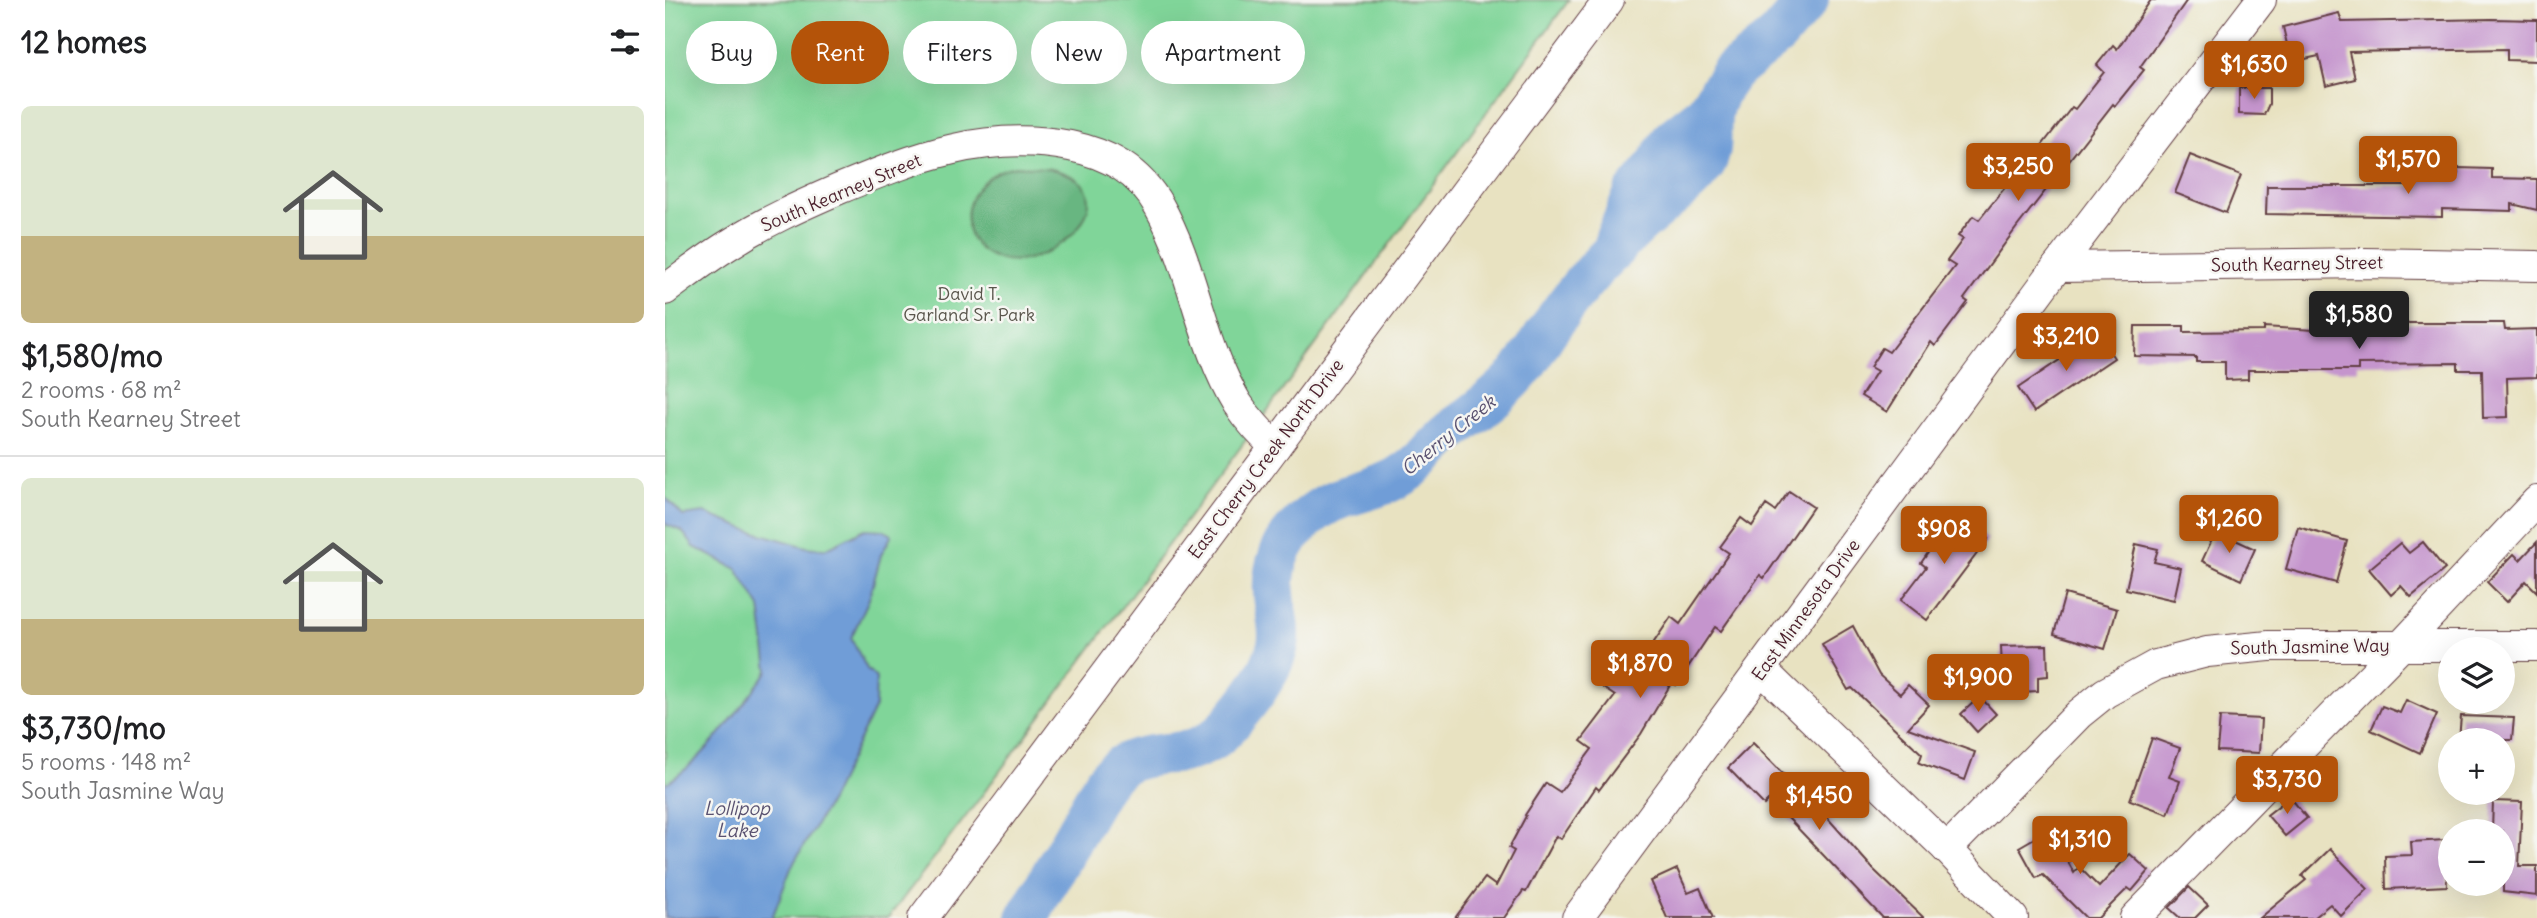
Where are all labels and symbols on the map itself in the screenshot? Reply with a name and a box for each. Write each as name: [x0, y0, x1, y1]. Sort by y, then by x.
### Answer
pin: $1,630: [2197, 42, 2311, 101]
pin: $1,570: [2351, 136, 2465, 196]
pin: $3,250: [1961, 144, 2075, 203]
street label: South Kearney Street: [757, 148, 924, 237]
street label: South Kearney Street: [2211, 251, 2383, 276]
park label: David T. Garland Sr. Park: [903, 282, 1035, 326]
pin: $1,580: [2302, 292, 2416, 351]
pin: $3,210: [2009, 314, 2123, 373]
street label: East Cherry Creek North Drive: [1183, 354, 1348, 563]
water label: Cherry Creek: [1396, 389, 1501, 480]
pin: $1,260: [2172, 496, 2286, 555]
pin: $908: [1903, 506, 1985, 566]
street label: East Minnesota Drive: [1746, 534, 1865, 685]
street label: South Jasmine Way: [2230, 634, 2390, 659]
pin: $1,870: [1583, 640, 1697, 700]
pin: $1,900: [1921, 654, 2035, 714]
pin: $3,730: [2230, 756, 2344, 816]
pin: $1,450: [1762, 772, 1876, 832]
water label: Lollipop Lake: [704, 796, 771, 842]
pin: $1,310: [2023, 816, 2137, 876]

